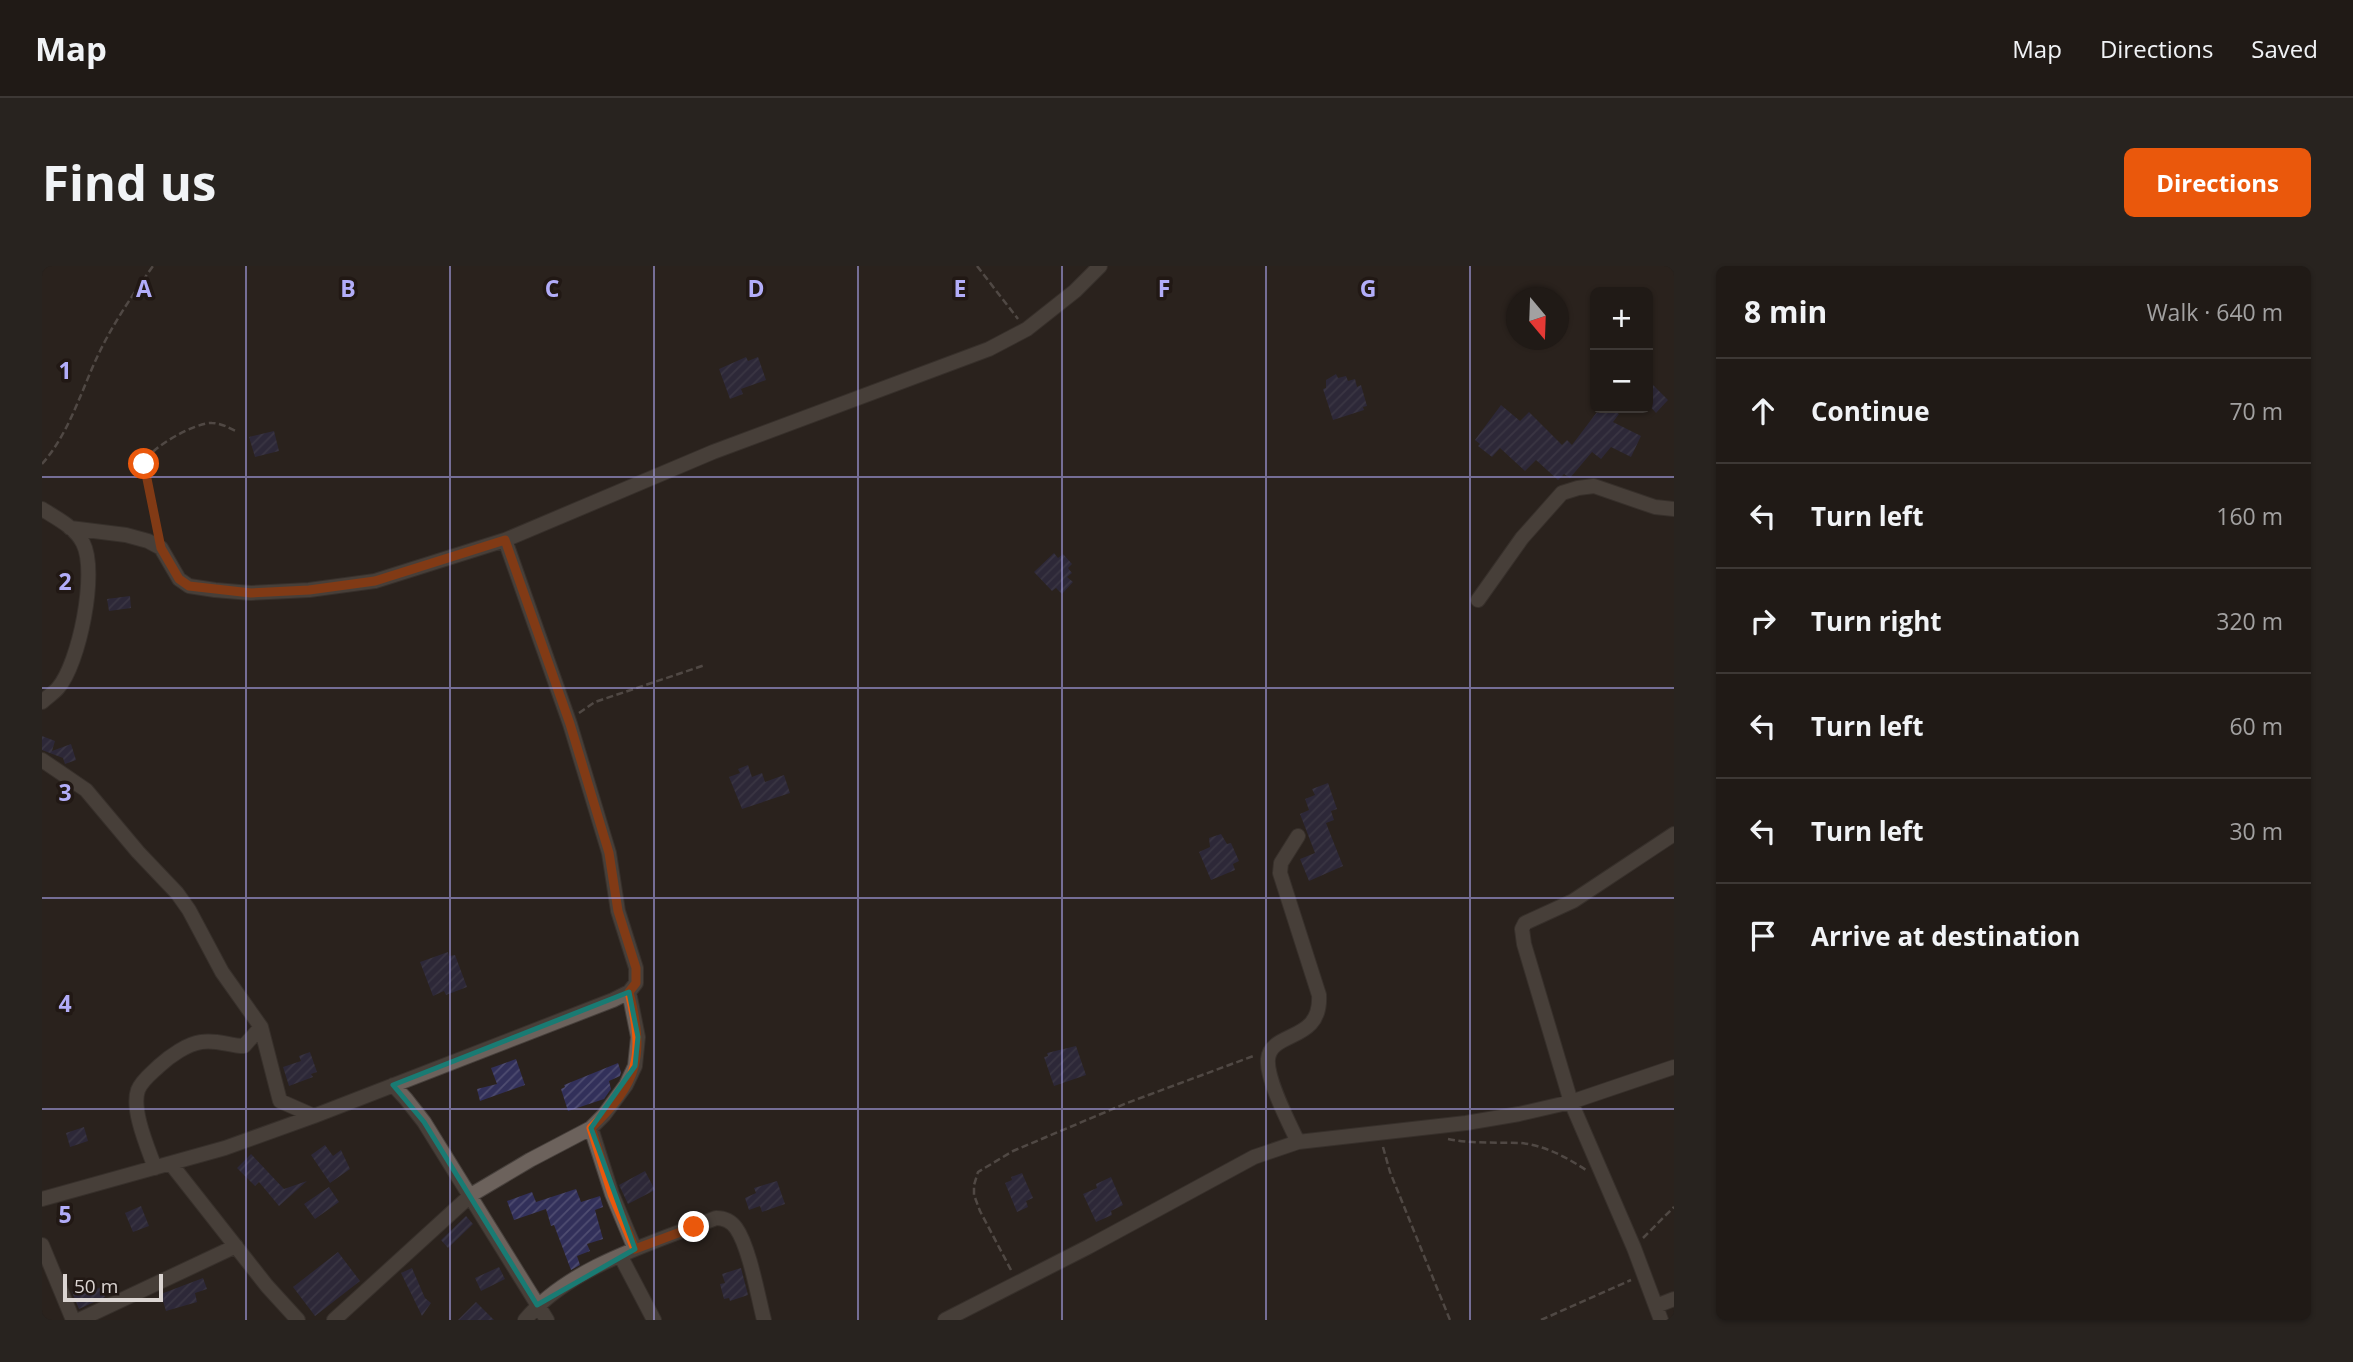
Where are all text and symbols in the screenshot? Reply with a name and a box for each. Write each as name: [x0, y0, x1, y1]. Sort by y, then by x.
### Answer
text: Map: [35, 26, 107, 71]
text: Map: [2012, 32, 2062, 65]
text: Directions: [2100, 32, 2213, 65]
text: Saved: [2251, 32, 2318, 65]
button: Directions: [2124, 148, 2311, 217]
text: Find us: [42, 149, 216, 215]
text: A: [136, 272, 152, 304]
text: B: [340, 272, 356, 304]
text: C: [545, 272, 559, 304]
text: D: [747, 272, 765, 304]
text: E: [954, 272, 966, 304]
text: F: [1158, 272, 1170, 304]
text: G: [1360, 272, 1376, 304]
north arrow: [1506, 287, 1569, 350]
map controls: [1590, 287, 1653, 413]
button: +: [1590, 287, 1653, 350]
text: 8 min: [1744, 291, 1827, 332]
text: Walk · 640 m: [2146, 296, 2283, 328]
button: −: [1590, 350, 1653, 413]
text: 1: [58, 354, 72, 386]
icon: ahead: [1744, 392, 1782, 430]
text: Continue: [1811, 393, 1930, 429]
text: 70 m: [2229, 395, 2283, 427]
route start: [128, 448, 159, 479]
icon: left: [1744, 497, 1782, 535]
text: Turn left: [1811, 498, 1923, 534]
text: 160 m: [2216, 500, 2283, 532]
text: 2: [58, 565, 72, 597]
icon: right: [1744, 602, 1782, 640]
text: Turn right: [1811, 603, 1942, 639]
text: 320 m: [2216, 605, 2283, 637]
icon: left: [1744, 707, 1782, 745]
text: Turn left: [1811, 708, 1923, 744]
text: 60 m: [2229, 710, 2283, 742]
text: 3: [58, 776, 72, 808]
icon: left: [1744, 812, 1782, 850]
text: Turn left: [1811, 813, 1923, 849]
text: 30 m: [2229, 815, 2283, 847]
icon: arrive: [1744, 917, 1782, 955]
text: Arrive at destination: [1811, 918, 2080, 954]
text: 4: [58, 987, 72, 1019]
text: 5: [58, 1198, 72, 1230]
route end: [678, 1211, 709, 1242]
scale bar: [63, 1271, 163, 1303]
text: 50 m: [74, 1273, 118, 1299]

